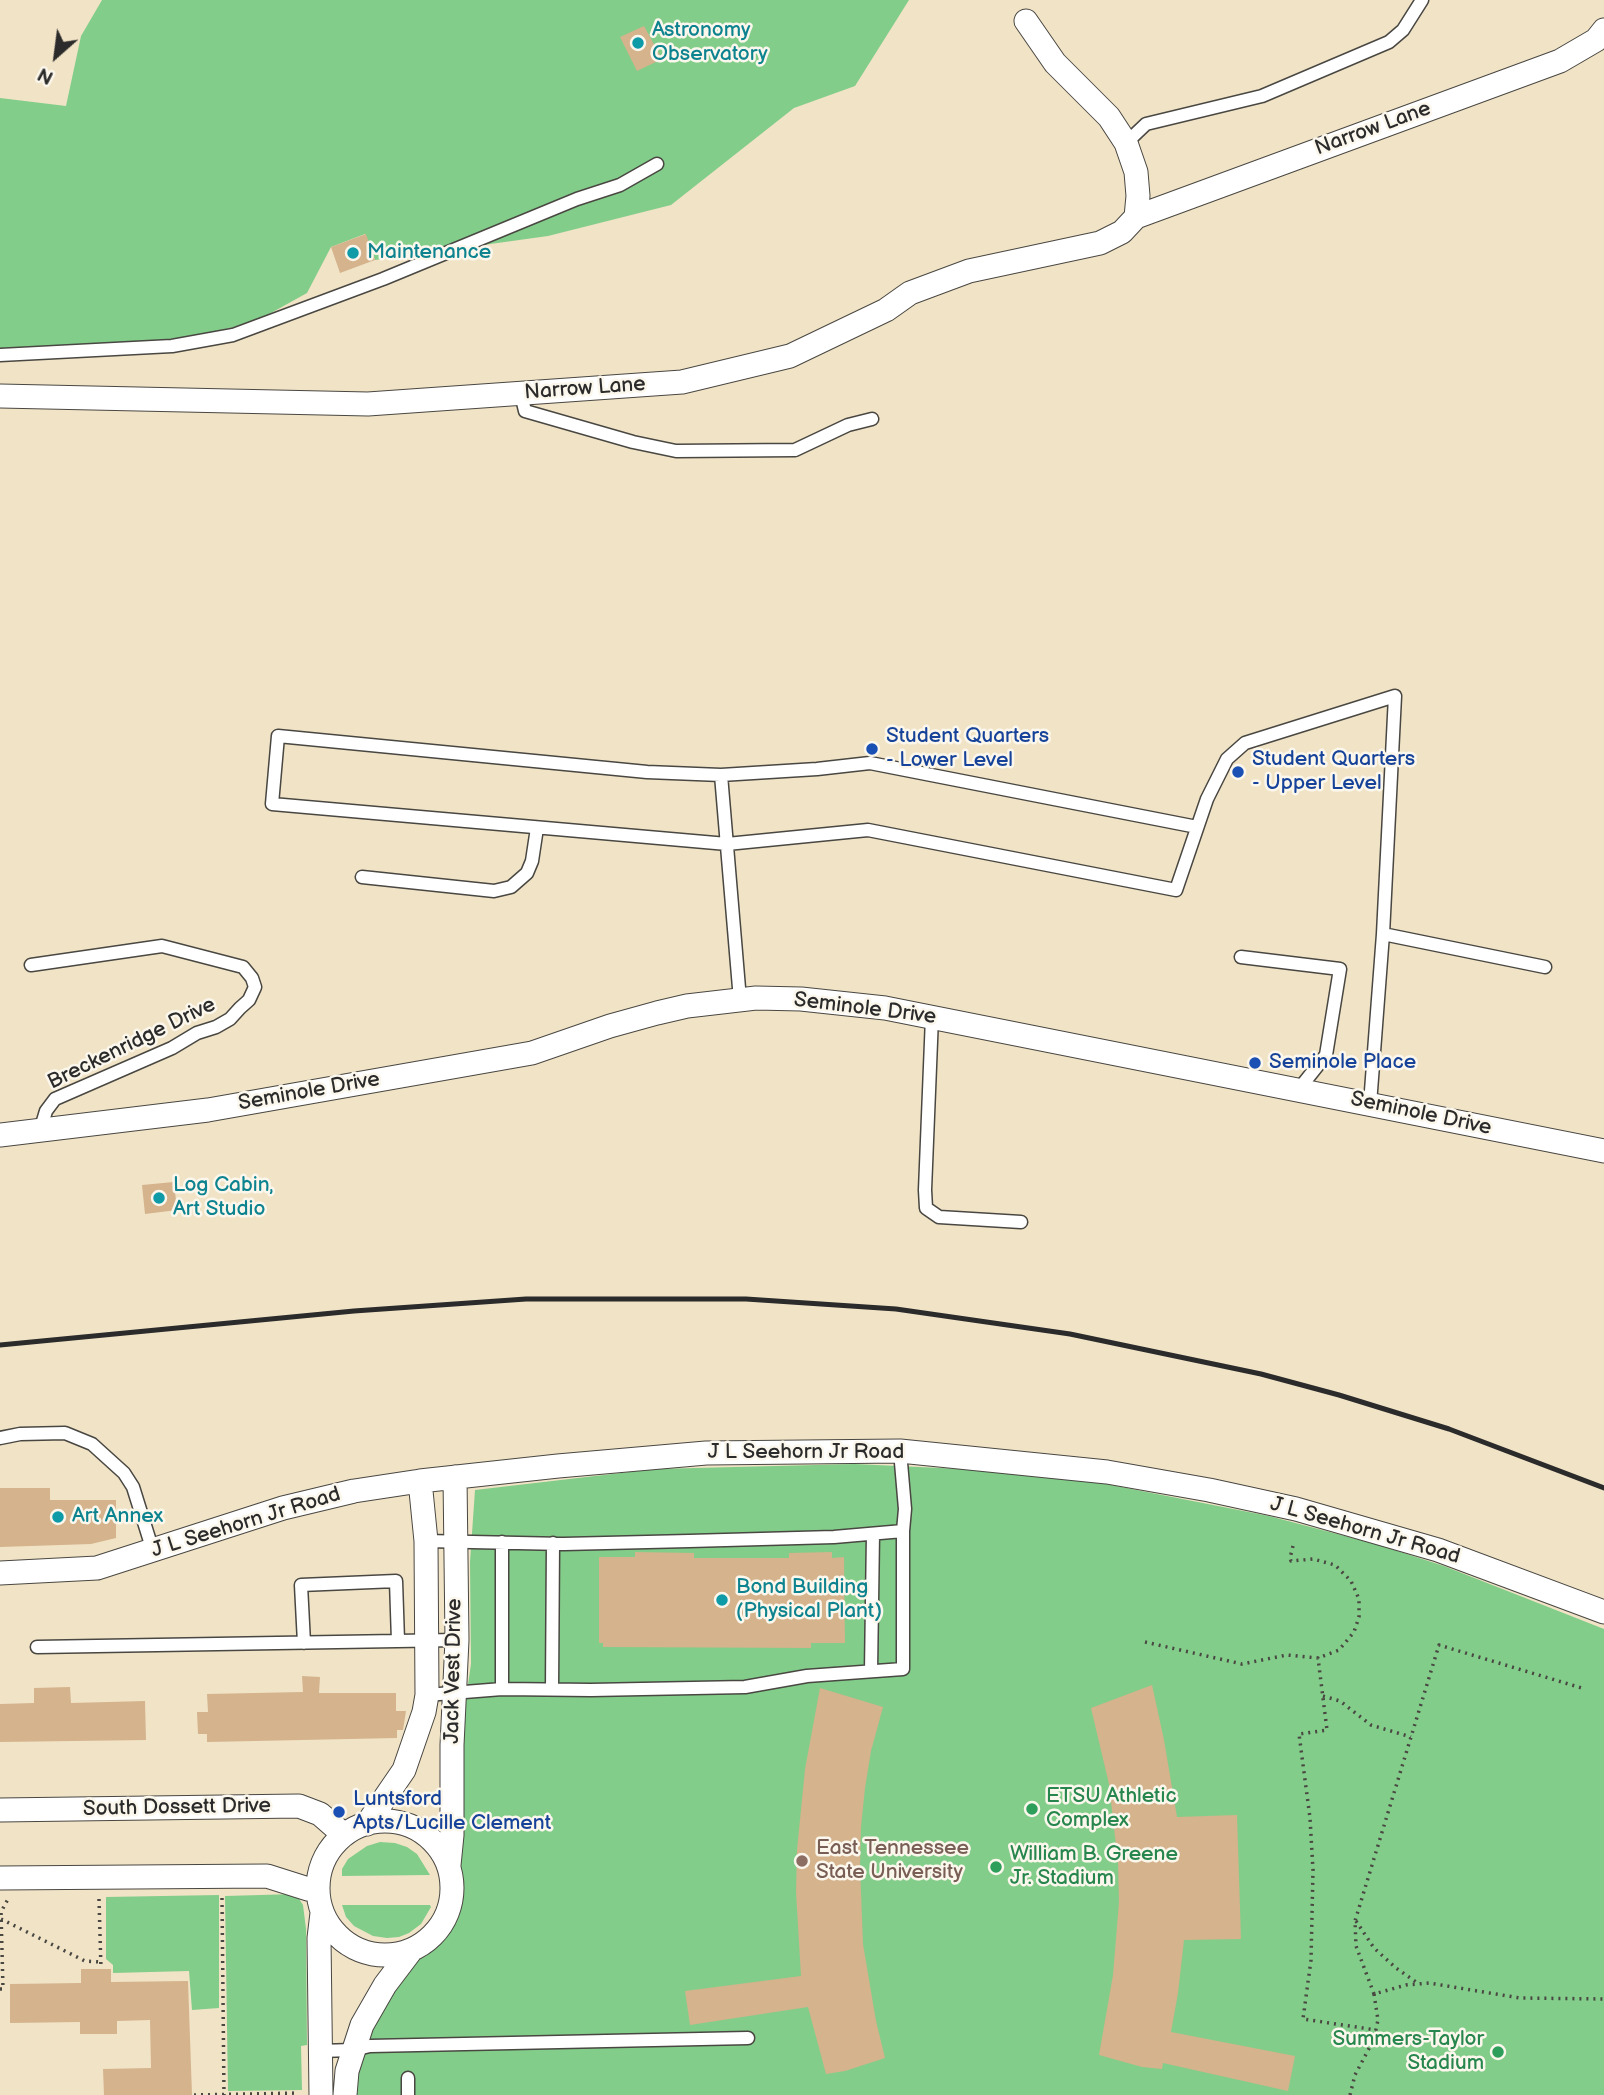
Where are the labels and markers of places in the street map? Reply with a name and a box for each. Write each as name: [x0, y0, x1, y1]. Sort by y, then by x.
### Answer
place label: Astronomy Observatory: [652, 18, 768, 68]
marker: Astronomy Observatory: [630, 35, 646, 51]
place label: Maintenance: [367, 240, 491, 266]
marker: Maintenance: [345, 245, 361, 261]
place label: Student Quarters - Lower Level: [886, 724, 1049, 774]
marker: Student Quarters - Lower Level: [864, 741, 880, 757]
place label: Student Quarters - Upper Level: [1252, 747, 1415, 797]
marker: Student Quarters - Upper Level: [1230, 764, 1246, 780]
place label: Seminole Place: [1269, 1050, 1416, 1076]
marker: Seminole Place: [1247, 1055, 1263, 1071]
place label: Log Cabin, Art Studio: [173, 1173, 273, 1223]
marker: Log Cabin, Art Studio: [151, 1190, 167, 1206]
place label: Art Annex: [72, 1504, 163, 1530]
marker: Art Annex: [50, 1509, 66, 1525]
place label: Bond Building (Physical Plant): [736, 1575, 882, 1625]
marker: Bond Building (Physical Plant): [714, 1592, 730, 1608]
place label: ETSU Athletic Complex: [1046, 1784, 1177, 1834]
place label: Luntsford Apts/Lucille Clement: [353, 1787, 551, 1837]
marker: ETSU Athletic Complex: [1024, 1801, 1040, 1817]
marker: Luntsford Apts/Lucille Clement: [331, 1804, 347, 1820]
place label: East Tennessee State University: [816, 1836, 969, 1886]
place label: William B. Greene Jr. Stadium: [1010, 1842, 1178, 1892]
marker: East Tennessee State University: [794, 1853, 810, 1869]
marker: William B. Greene Jr. Stadium: [988, 1859, 1004, 1875]
place label: Summers-Taylor Stadium: [1333, 2027, 1484, 2077]
marker: Summers-Taylor Stadium: [1490, 2044, 1506, 2060]

